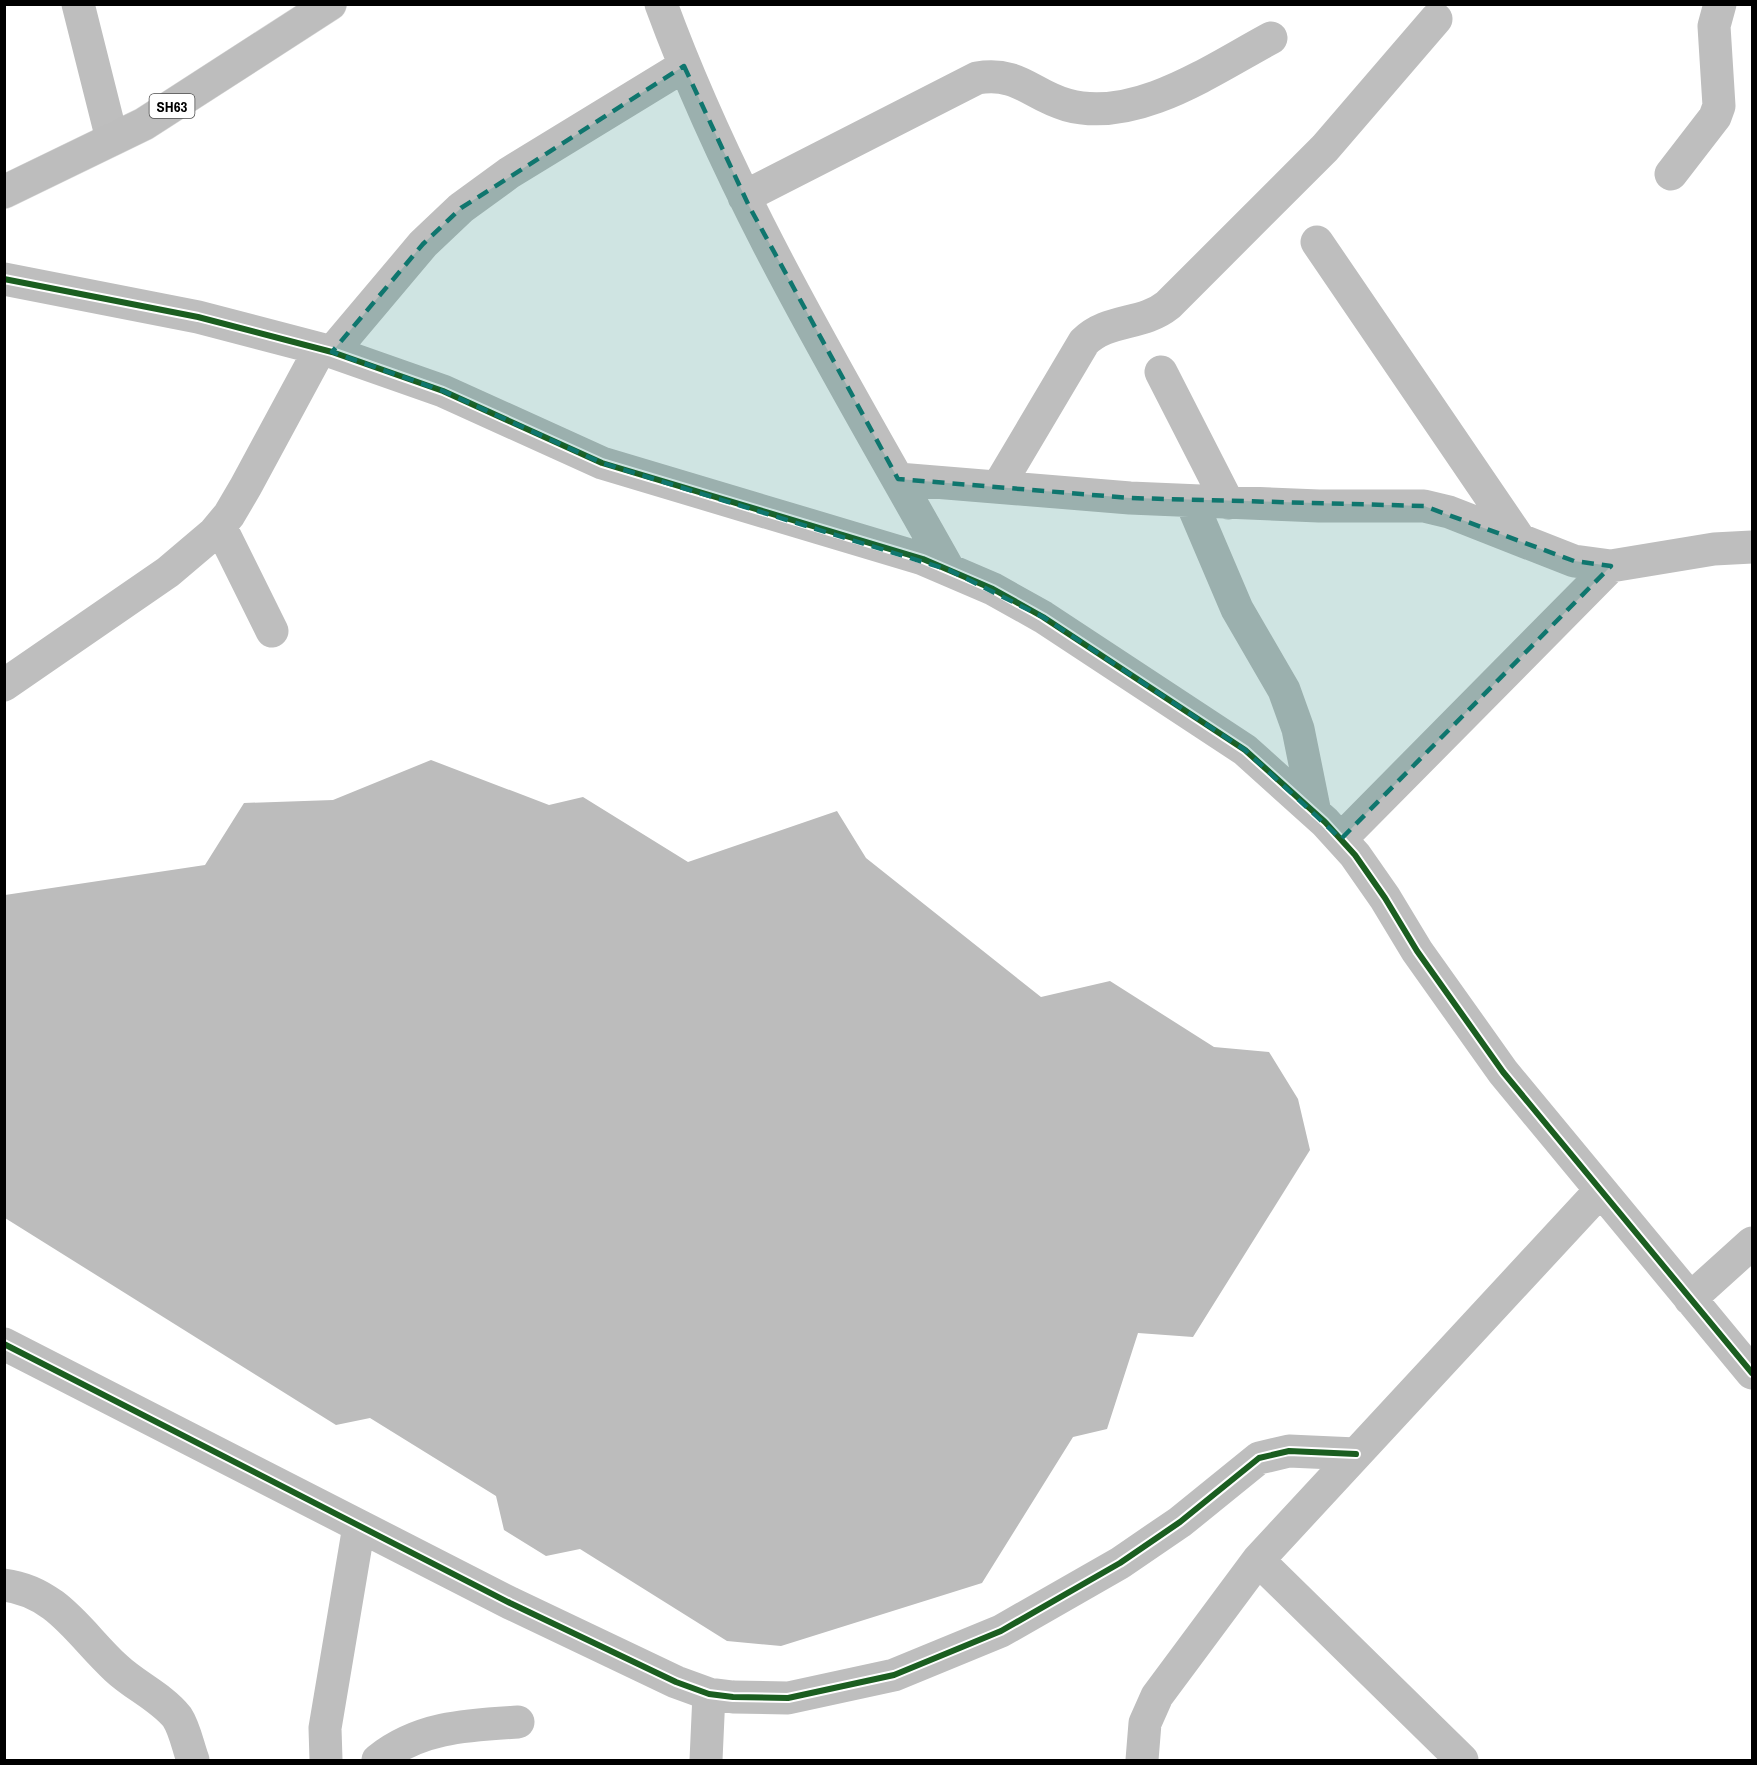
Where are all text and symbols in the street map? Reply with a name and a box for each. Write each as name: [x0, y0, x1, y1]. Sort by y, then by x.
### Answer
road number: SH63: [150, 94, 195, 118]

